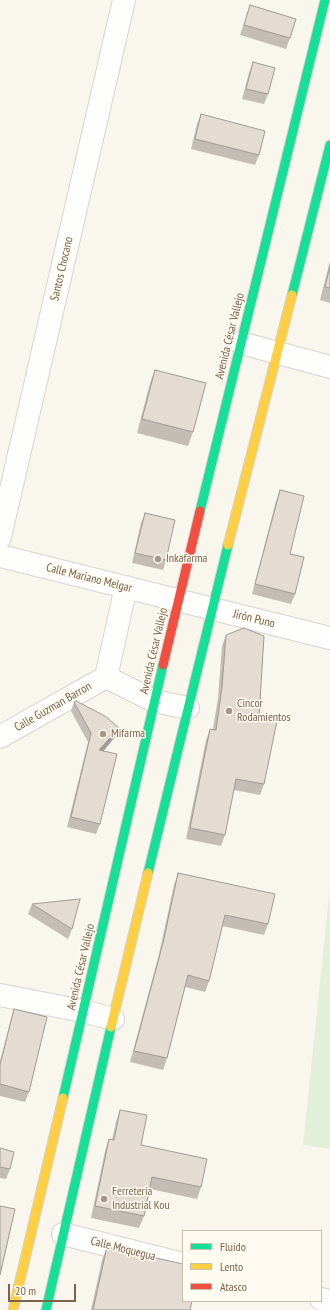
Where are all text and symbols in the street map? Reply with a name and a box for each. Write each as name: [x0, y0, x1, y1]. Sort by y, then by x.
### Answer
street label: Santos Chocano: [48, 235, 76, 303]
street label: Avenida César Vallejo: [212, 291, 248, 381]
place label: Inkafarma: [166, 552, 207, 566]
marker: Inkafarma: [153, 554, 163, 564]
street label: Calle Mariano Melgar: [45, 560, 133, 596]
street label: Avenida César Vallejo: [137, 606, 171, 696]
street label: Jirón Puno: [232, 607, 276, 631]
street label: Calle Guzman Barron: [12, 679, 94, 735]
place label: Cincor Rodamientos: [237, 697, 291, 725]
marker: Cincor Rodamientos: [224, 706, 234, 716]
place label: Mifarma: [111, 727, 145, 741]
marker: Mifarma: [98, 729, 108, 739]
street label: Avenida César Vallejo: [64, 922, 98, 1012]
place label: Ferreteria Industrial Kou: [112, 1185, 170, 1213]
marker: Ferreteria Industrial Kou: [99, 1194, 109, 1204]
legend: [182, 1230, 322, 1302]
street label: Calle Moquegua: [89, 1234, 157, 1264]
text: Fluido: [220, 1239, 246, 1254]
text: Lento: [220, 1259, 243, 1274]
scale bar: [10, 1276, 78, 1302]
text: Atasco: [220, 1279, 247, 1294]
text: 20 m: [15, 1283, 36, 1298]

